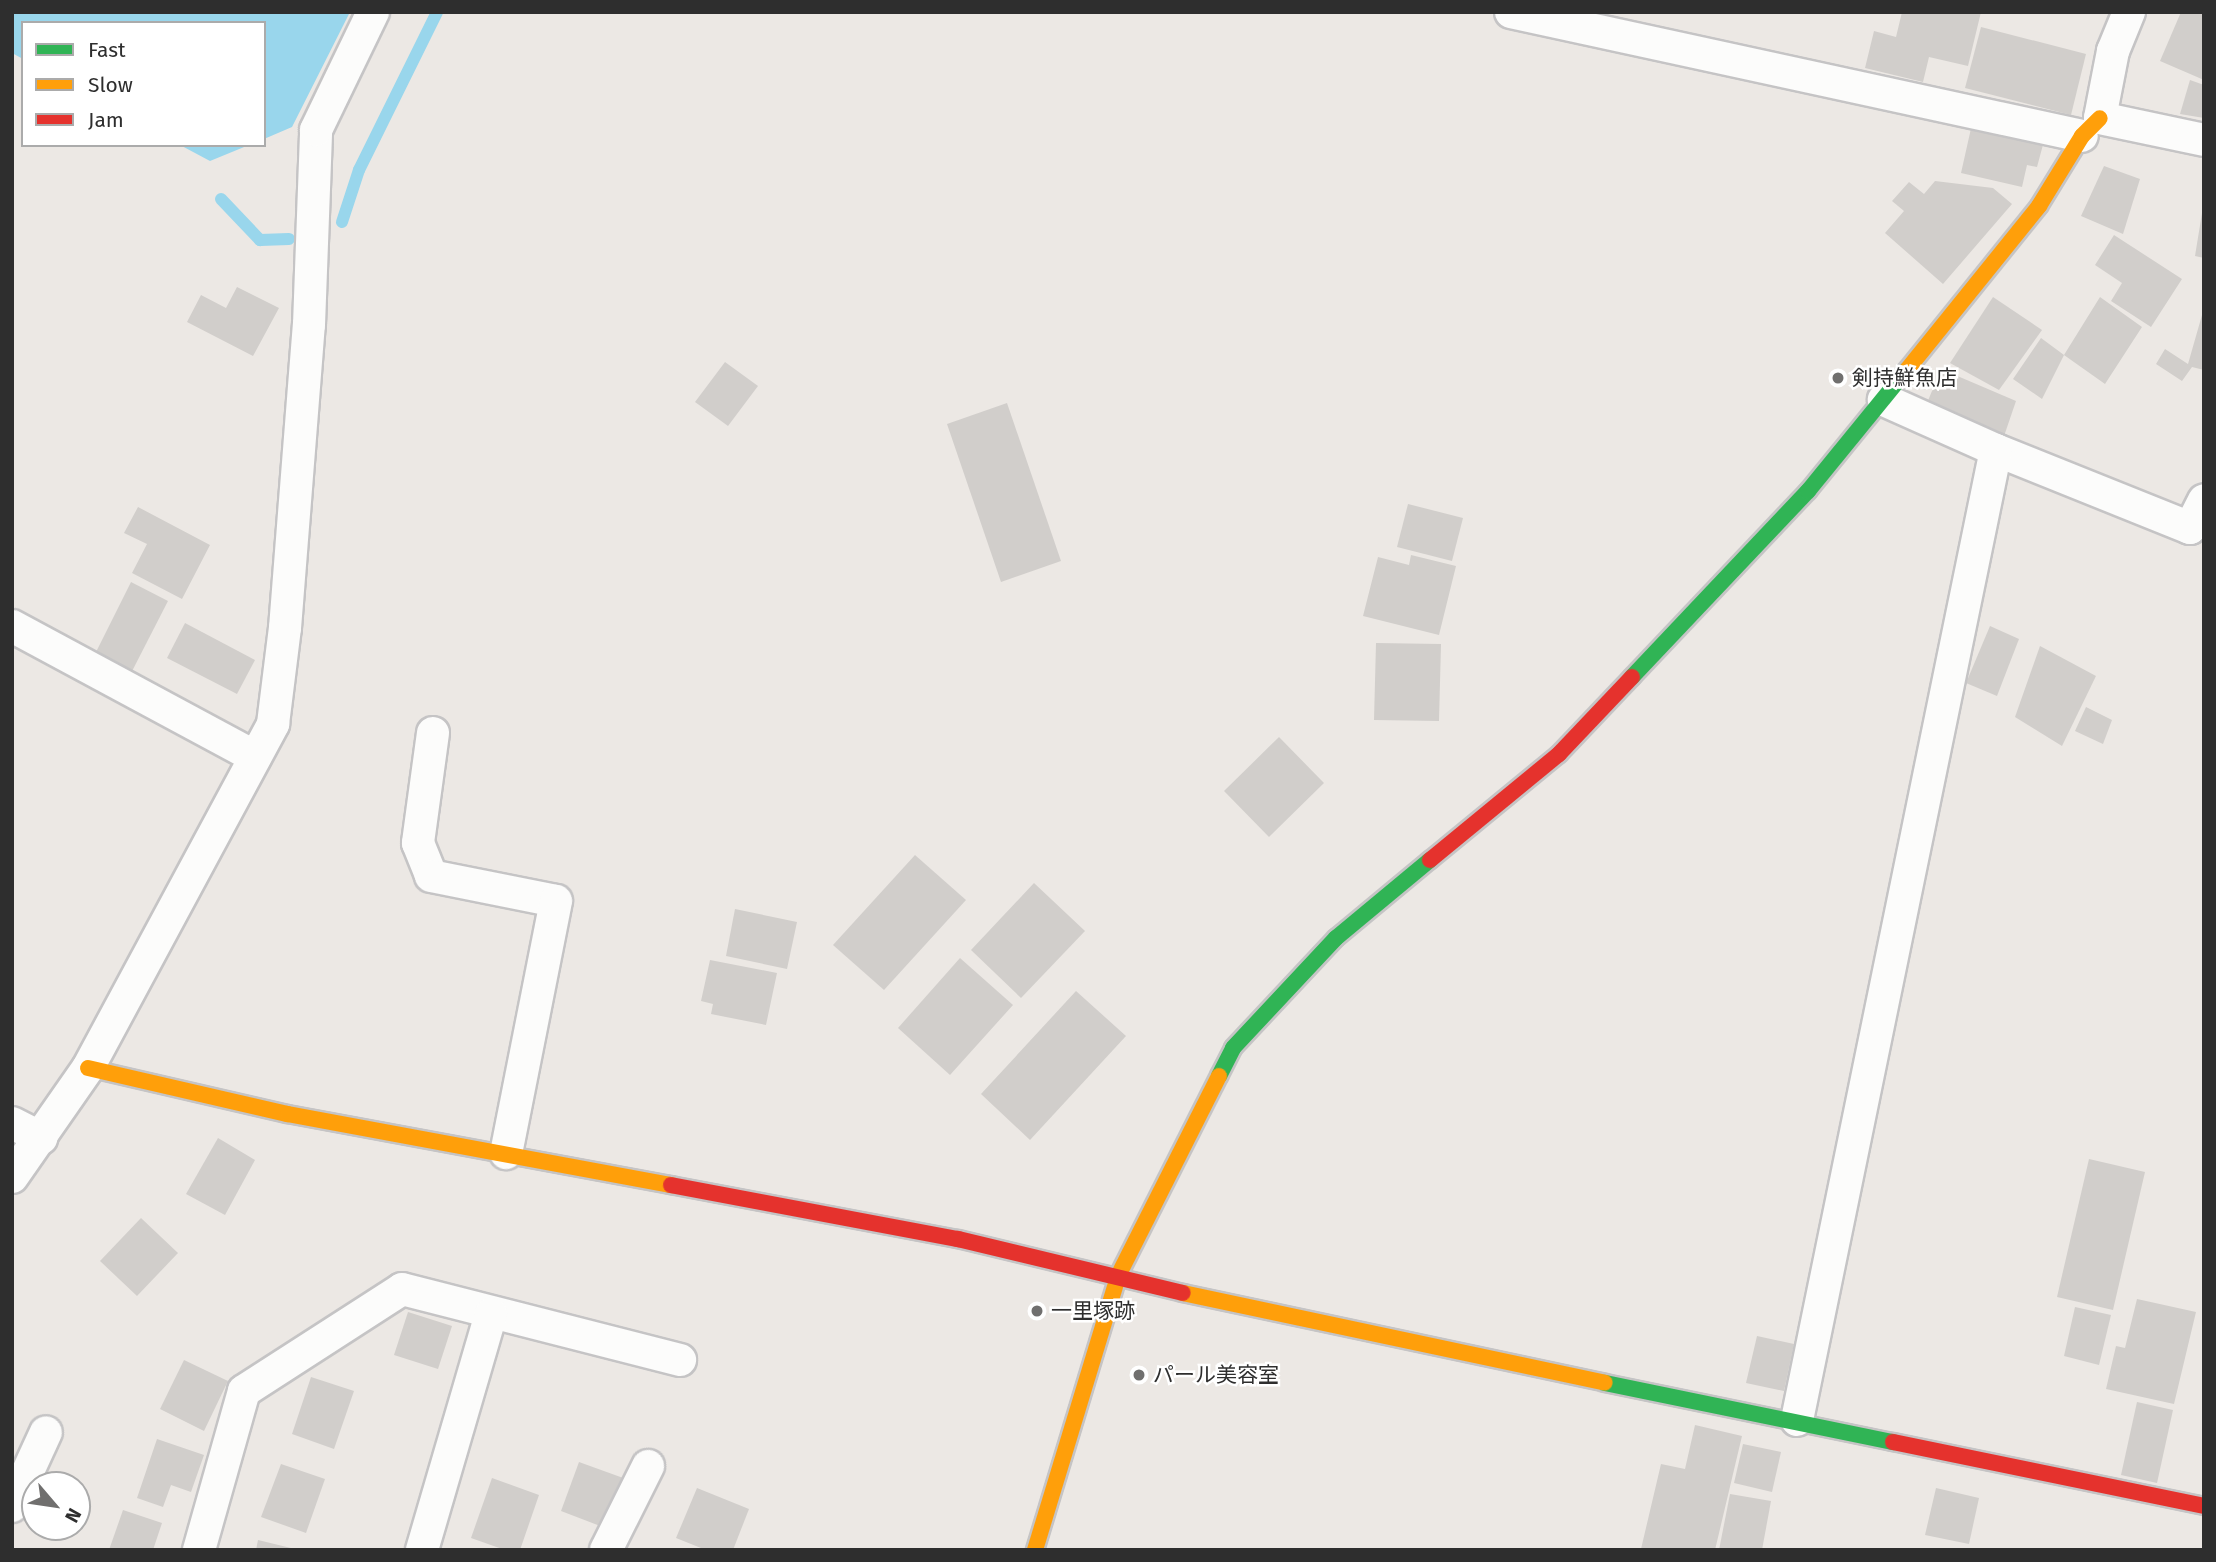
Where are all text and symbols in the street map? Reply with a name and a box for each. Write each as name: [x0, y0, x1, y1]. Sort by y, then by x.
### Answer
legend: [21, 21, 266, 147]
text: Fast: [88, 37, 126, 63]
text: Slow: [88, 72, 133, 98]
text: Jam: [88, 107, 124, 133]
place label: 剣持鮮魚店: [1852, 365, 1957, 391]
marker: 剣持鮮魚店: [1830, 370, 1846, 386]
place label: 一里塚跡: [1051, 1298, 1135, 1324]
marker: 一里塚跡: [1029, 1303, 1045, 1319]
place label: パール美容室: [1153, 1362, 1279, 1388]
marker: パール美容室: [1131, 1367, 1147, 1383]
north arrow: [21, 1471, 91, 1541]
text: N: [60, 1504, 86, 1527]

